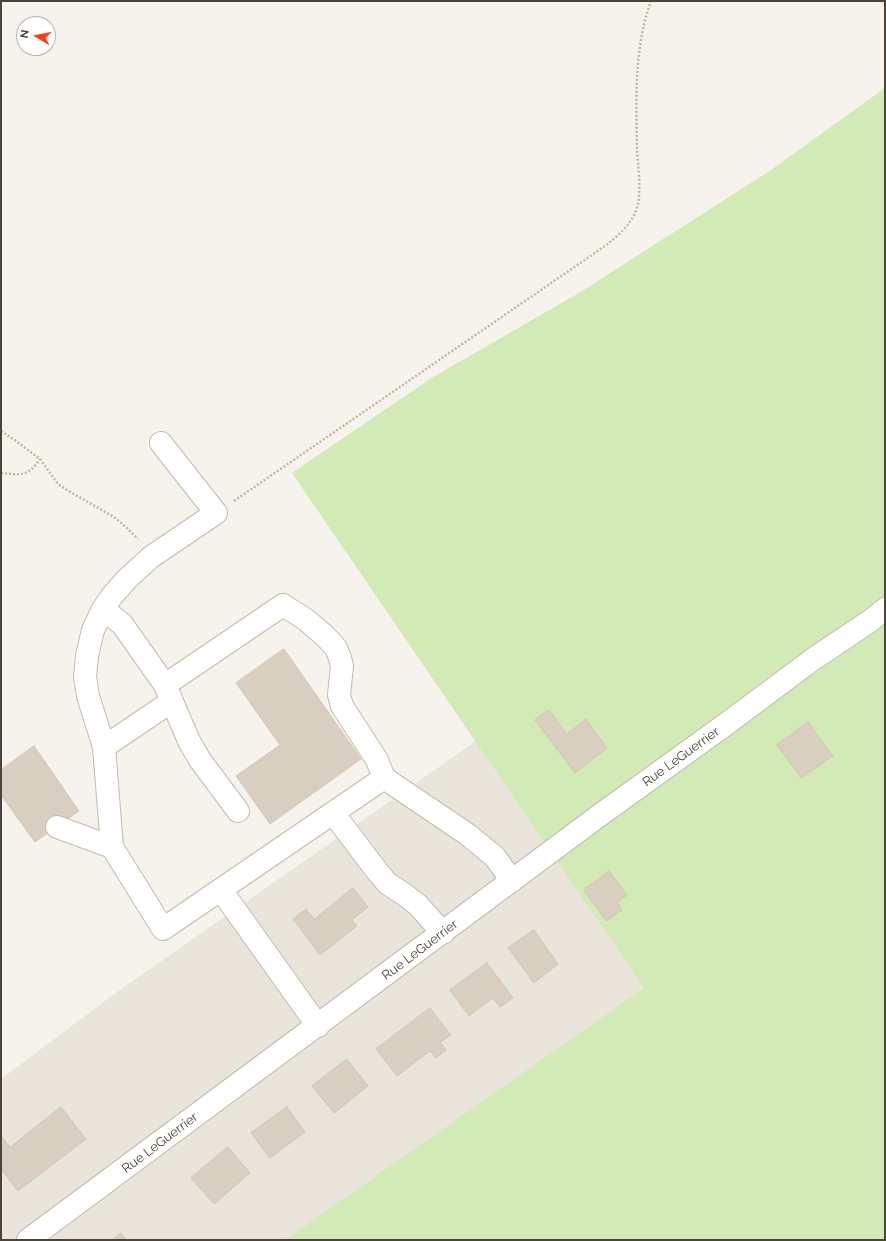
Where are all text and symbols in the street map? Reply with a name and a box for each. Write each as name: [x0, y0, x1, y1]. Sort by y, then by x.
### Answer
north arrow: [16, 16, 56, 56]
text: N: [18, 29, 32, 39]
street label: Rue LeGuerrier: [640, 724, 722, 790]
street label: Rue LeGuerrier: [379, 916, 461, 984]
street label: Rue LeGuerrier: [119, 1109, 201, 1177]

